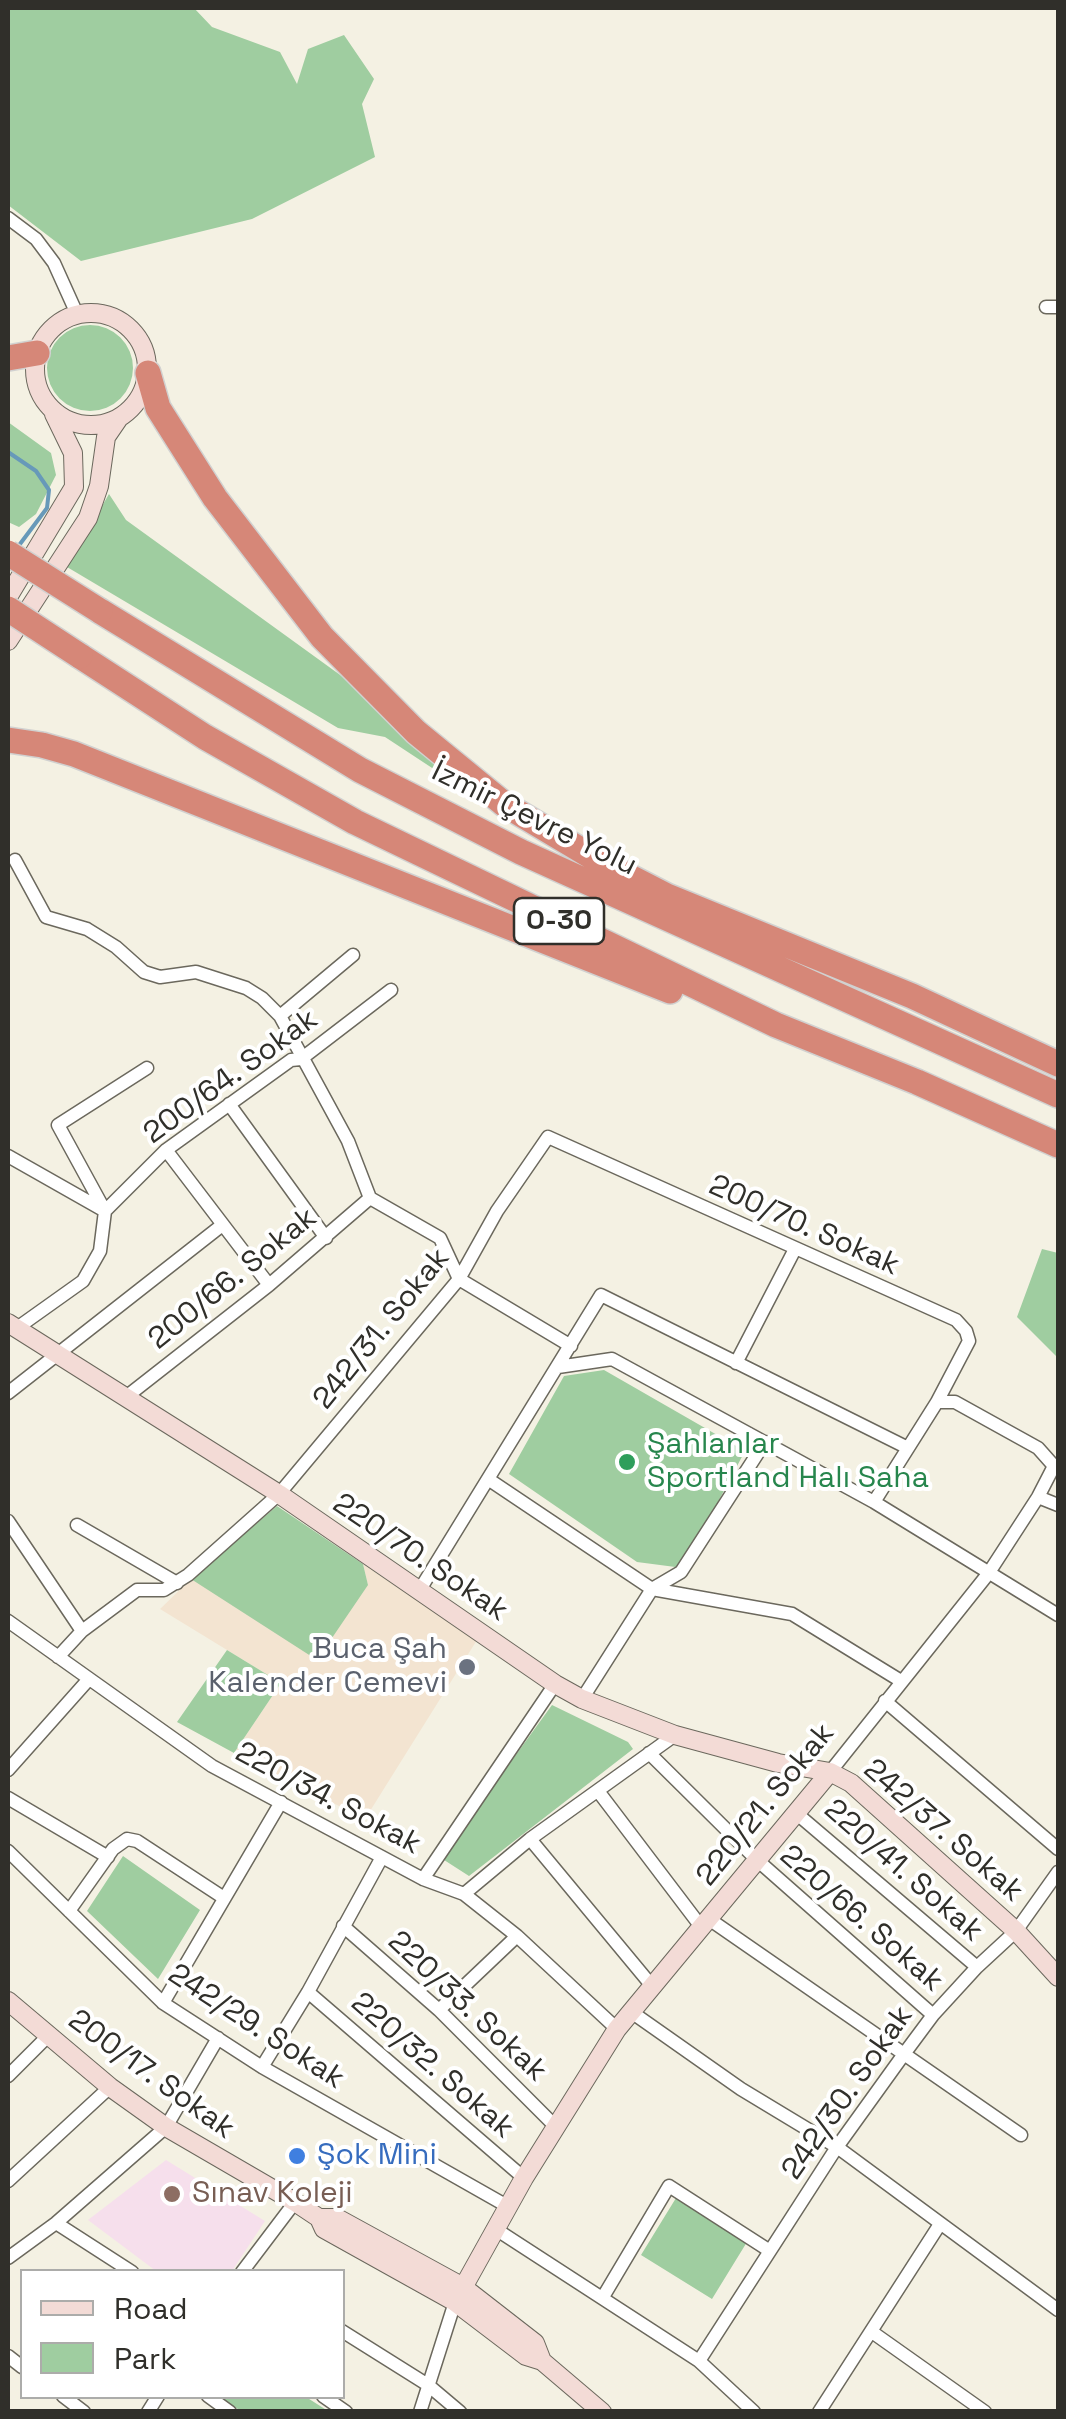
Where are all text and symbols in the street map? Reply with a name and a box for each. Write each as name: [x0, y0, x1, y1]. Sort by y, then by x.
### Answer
street label: İzmir Çevre Yolu: [425, 754, 643, 884]
road number: O-30: [514, 898, 604, 944]
street label: 200/64. Sokak: [137, 1002, 325, 1152]
street label: 200/70. Sokak: [703, 1168, 905, 1284]
street label: 200/66. Sokak: [142, 1200, 324, 1358]
street label: 242/31. Sokak: [306, 1241, 458, 1417]
place label: Şahlanlar Sportland Halı Saha: [647, 1427, 929, 1498]
marker: Şahlanlar Sportland Halı Saha: [616, 1451, 638, 1473]
street label: 220/70. Sokak: [326, 1486, 514, 1630]
place label: Buca Şah Kalender Cemevi: [208, 1632, 447, 1702]
marker: Buca Şah Kalender Cemevi: [456, 1656, 478, 1678]
street label: 220/21. Sokak: [690, 1717, 842, 1893]
street label: 220/34. Sokak: [229, 1735, 427, 1863]
street label: 242/37. Sokak: [856, 1752, 1030, 1910]
street label: 220/41. Sokak: [816, 1792, 990, 1950]
street label: 220/66. Sokak: [772, 1838, 950, 2000]
street label: 220/33. Sokak: [380, 1924, 554, 2090]
street label: 242/29. Sokak: [161, 1957, 351, 2097]
street label: 220/32. Sokak: [343, 1985, 521, 2147]
street label: 242/30. Sokak: [775, 1999, 921, 2187]
street label: 200/17. Sokak: [61, 2003, 241, 2147]
place label: Şok Mini: [317, 2138, 437, 2174]
marker: Şok Mini: [286, 2145, 308, 2167]
place label: Sınav Koleji: [192, 2176, 353, 2212]
marker: Sınav Koleji: [161, 2183, 183, 2205]
legend: [20, 2269, 345, 2399]
text: Road: [114, 2289, 188, 2328]
text: Park: [114, 2339, 176, 2378]

